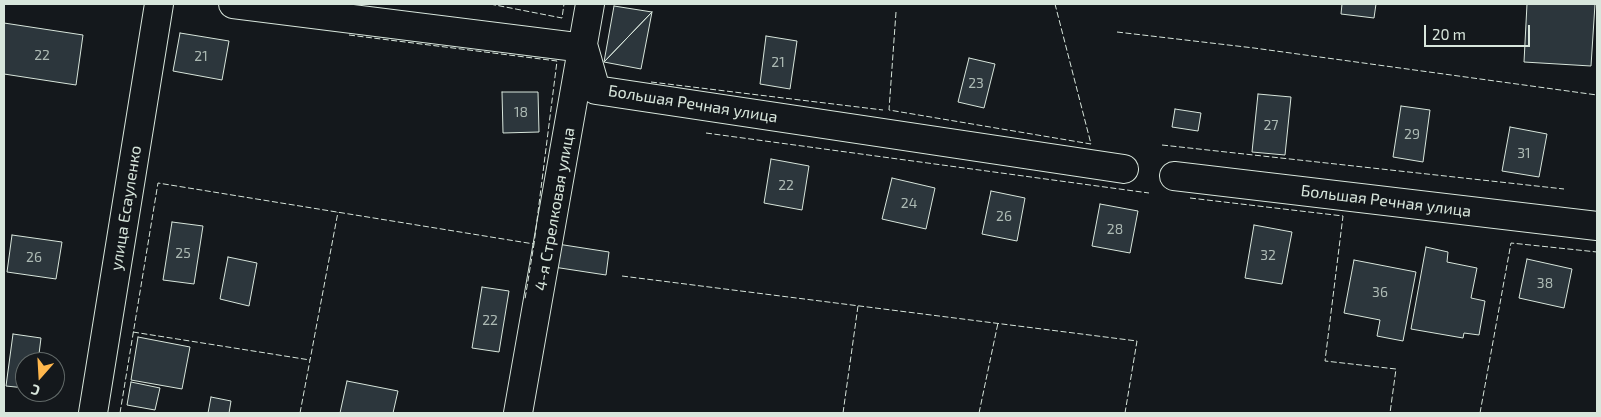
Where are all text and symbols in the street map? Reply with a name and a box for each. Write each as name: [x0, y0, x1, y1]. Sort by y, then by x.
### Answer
scale bar: [1426, 15, 1532, 47]
text: 20 m: [1432, 25, 1466, 43]
house number: 22: [34, 47, 50, 63]
house number: 21: [194, 48, 208, 64]
house number: 21: [771, 54, 785, 70]
house number: 23: [968, 75, 984, 91]
street label: Большая Речная улица: [607, 81, 779, 127]
house number: 18: [514, 104, 528, 120]
house number: 27: [1263, 117, 1279, 133]
street label: 4-я Стрелковая улица: [531, 126, 579, 292]
house number: 29: [1404, 126, 1420, 142]
street label: улица Есауленко: [107, 144, 145, 272]
house number: 31: [1517, 145, 1531, 161]
house number: 22: [778, 177, 794, 193]
street label: Большая Речная улица: [1300, 181, 1472, 221]
house number: 24: [901, 195, 917, 211]
house number: 26: [996, 208, 1012, 224]
house number: 28: [1107, 221, 1123, 237]
house number: 25: [175, 245, 191, 261]
house number: 32: [1260, 247, 1276, 263]
house number: 26: [26, 249, 42, 265]
house number: 38: [1537, 275, 1553, 291]
house number: 36: [1372, 284, 1388, 300]
house number: 22: [482, 312, 498, 328]
north arrow: [15, 352, 65, 402]
text: С: [29, 381, 42, 400]

